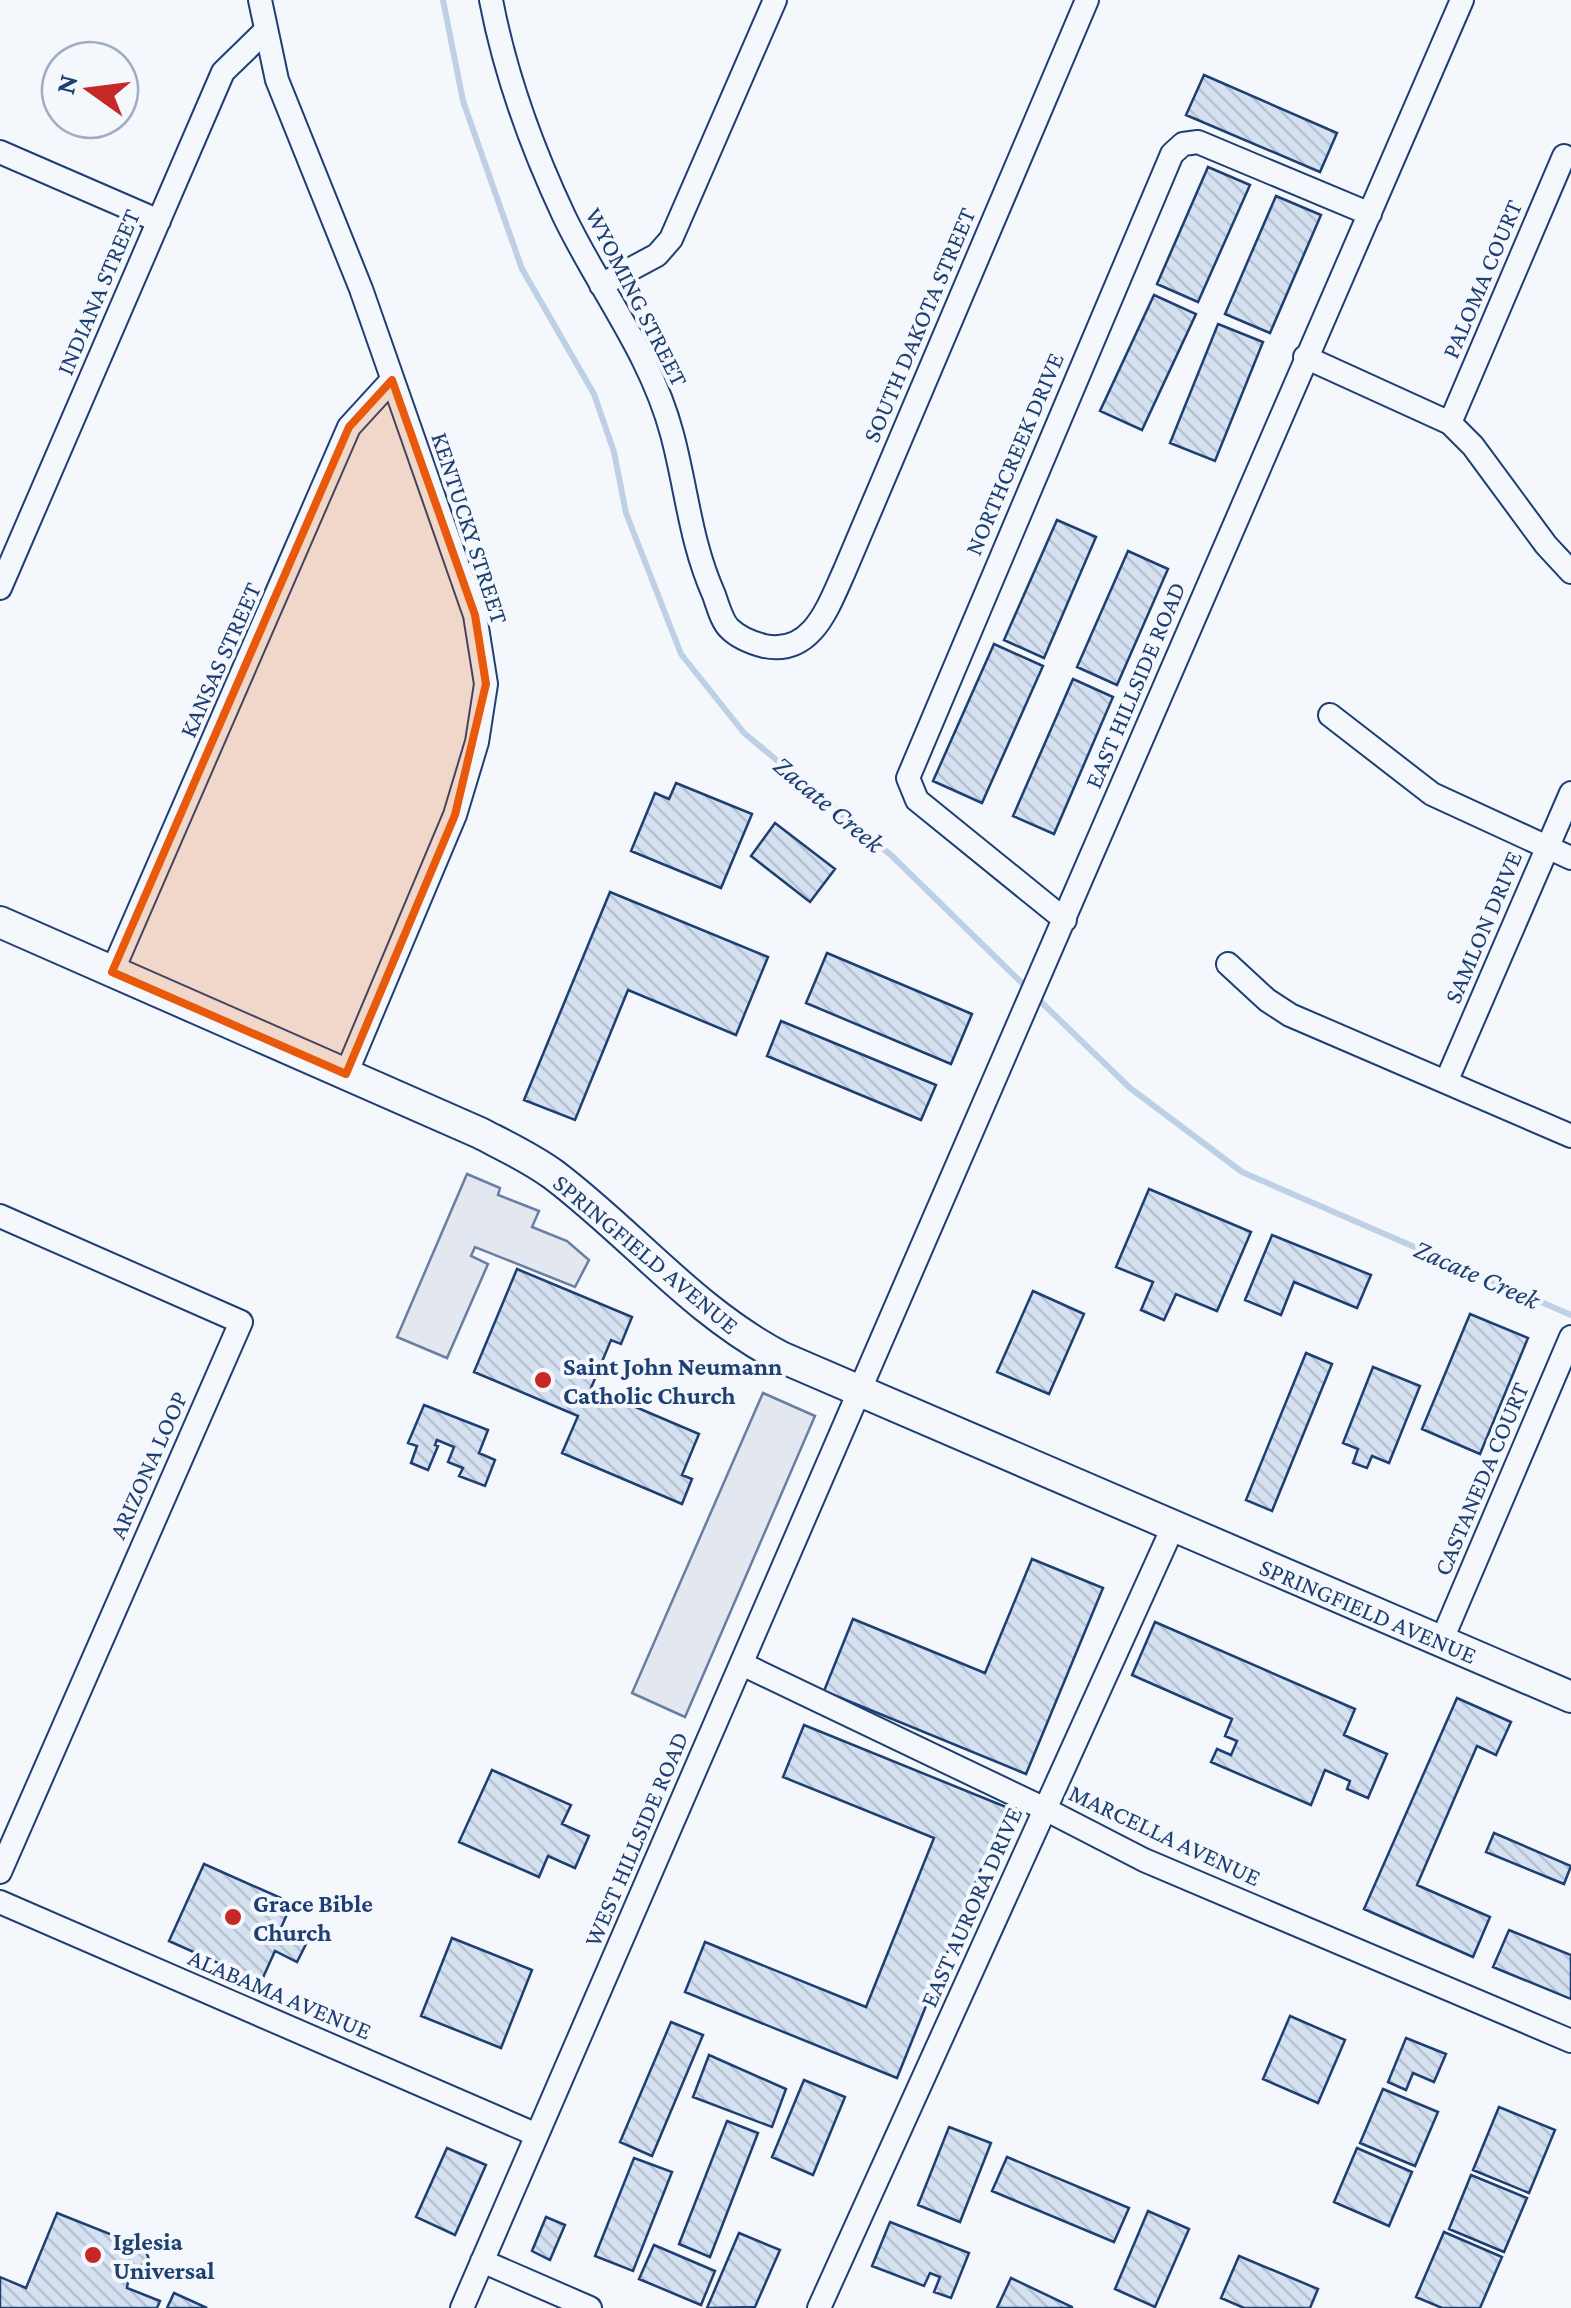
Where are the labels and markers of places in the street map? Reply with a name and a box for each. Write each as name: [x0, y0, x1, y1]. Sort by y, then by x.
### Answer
place label: Saint John Neumann Catholic Church: [563, 1353, 783, 1409]
marker: Saint John Neumann Catholic Church: [532, 1369, 554, 1391]
place label: Grace Bible Church: [253, 1890, 373, 1946]
marker: Grace Bible Church: [222, 1906, 244, 1928]
place label: Iglesia Universal: [113, 2228, 214, 2284]
marker: Iglesia Universal: [82, 2244, 104, 2266]

